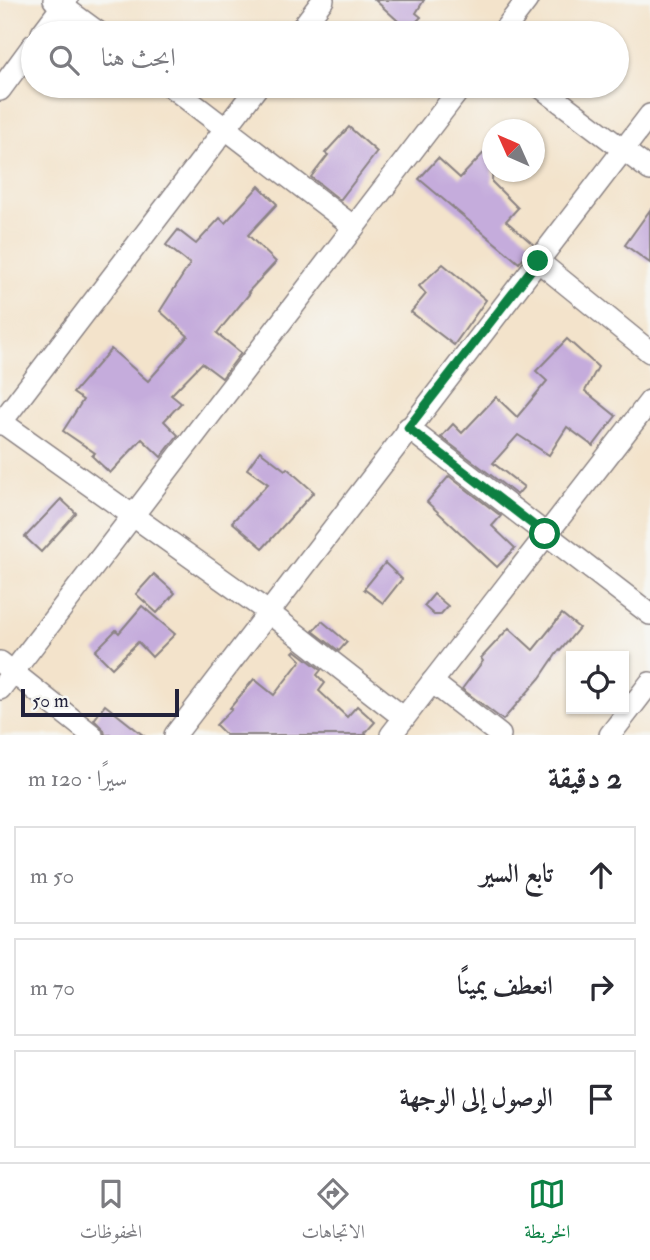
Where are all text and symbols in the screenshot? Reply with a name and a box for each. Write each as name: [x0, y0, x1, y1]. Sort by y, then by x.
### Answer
search box: [21, 21, 629, 98]
icon: search: [45, 41, 83, 79]
text: ابحث هنا: [101, 42, 176, 74]
north arrow: [482, 119, 545, 182]
route end: [522, 245, 553, 276]
route start: [529, 518, 560, 549]
map controls: [566, 651, 629, 714]
button: locate: [566, 651, 629, 714]
scale bar: [21, 686, 178, 718]
text: 50 m: [32, 689, 69, 713]
text: 2 دقيقة: [548, 760, 622, 797]
text: سيرًا · 120 m: [28, 764, 127, 793]
icon: ahead: [582, 856, 620, 894]
text: تابع السير: [480, 858, 553, 890]
text: 50 m: [30, 861, 74, 890]
icon: right: [582, 968, 620, 1006]
text: انعطف يمينًا: [457, 970, 553, 1002]
text: 70 m: [30, 973, 75, 1002]
icon: arrive: [582, 1080, 620, 1118]
text: الوصول إلى الوجهة: [400, 1082, 553, 1114]
tab: المحفوظات: [80, 1175, 142, 1250]
tab: الاتجاهات: [301, 1175, 365, 1250]
tab: الخريطة: [524, 1175, 570, 1250]

